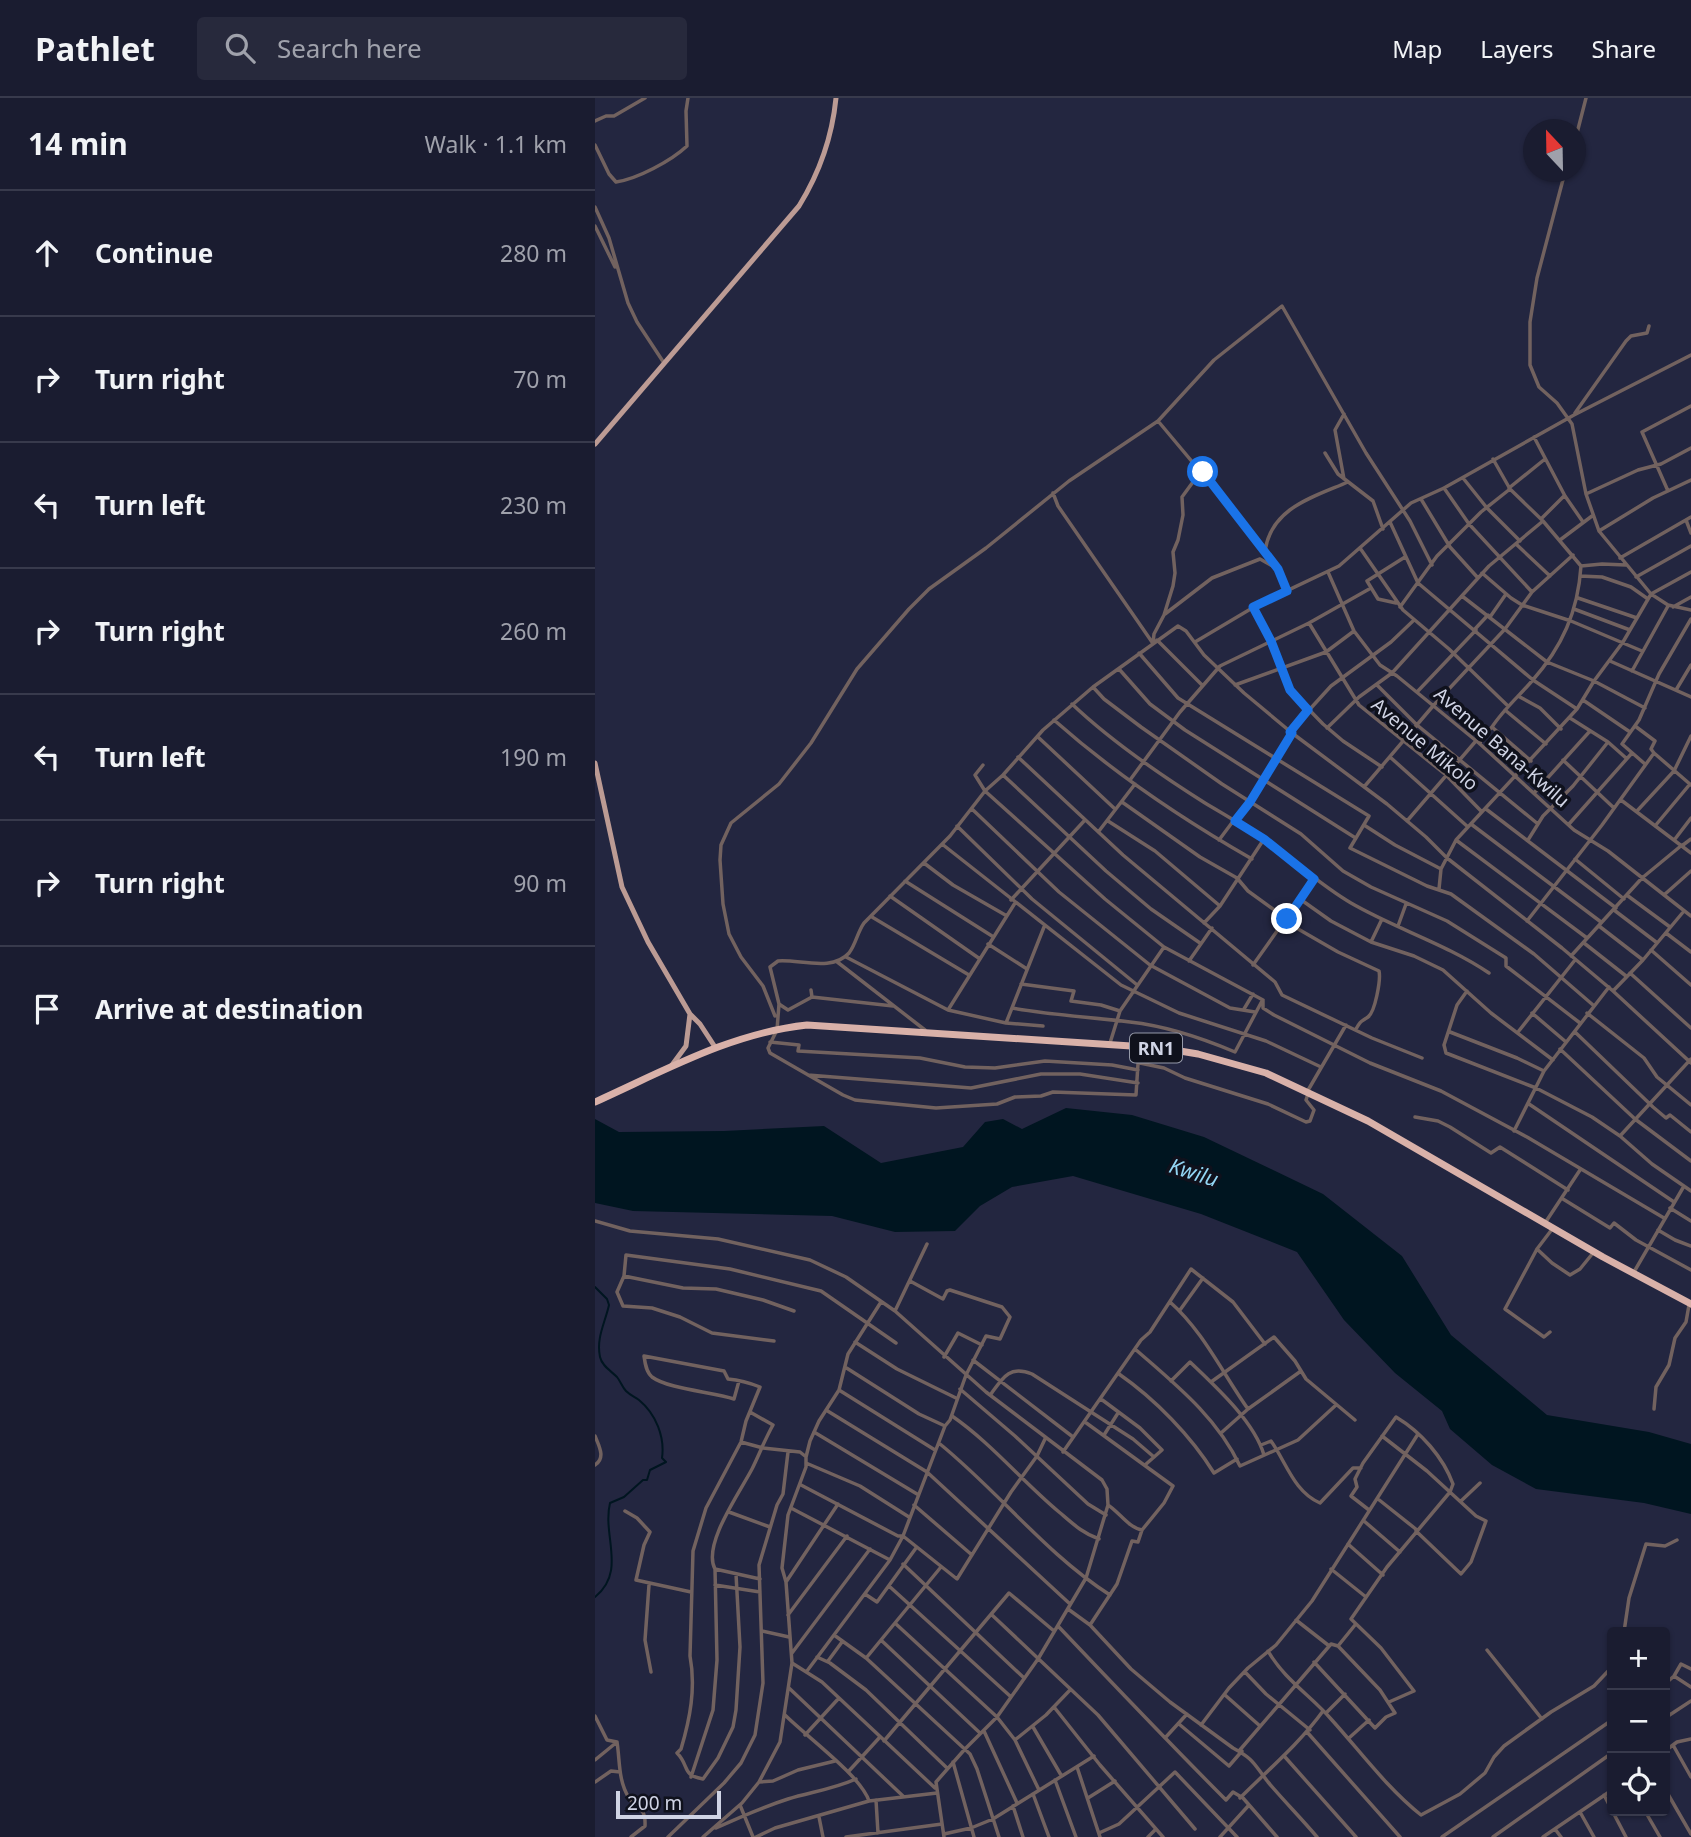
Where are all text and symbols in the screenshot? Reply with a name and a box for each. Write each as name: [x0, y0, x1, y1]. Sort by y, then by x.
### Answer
search box: [197, 17, 687, 80]
text: Pathlet: [35, 26, 155, 71]
icon: search: [221, 29, 259, 67]
text: Search here: [277, 30, 422, 66]
text: Map: [1392, 32, 1442, 65]
text: Layers: [1480, 32, 1554, 65]
text: Share: [1592, 32, 1656, 65]
north arrow: [1523, 119, 1586, 182]
text: 14 min: [28, 123, 128, 164]
text: Walk · 1.1 km: [425, 128, 567, 160]
icon: ahead: [28, 234, 66, 272]
text: Continue: [95, 235, 213, 271]
text: 280 m: [500, 237, 567, 269]
icon: right: [28, 360, 66, 398]
text: Turn right: [95, 361, 225, 397]
text: 70 m: [513, 363, 567, 395]
route start: [1187, 456, 1218, 487]
icon: left: [28, 486, 66, 524]
text: Turn left: [95, 487, 206, 523]
text: 230 m: [500, 489, 567, 521]
icon: right: [28, 612, 66, 650]
text: Turn right: [95, 613, 225, 649]
text: 260 m: [500, 615, 567, 647]
street label: Avenue Bana-Kwilu: [1429, 681, 1575, 813]
street label: Avenue Mikolo: [1366, 692, 1484, 796]
icon: left: [28, 738, 66, 776]
text: Turn left: [95, 739, 206, 775]
text: 190 m: [500, 741, 567, 773]
icon: right: [28, 864, 66, 902]
text: Turn right: [95, 865, 225, 901]
text: 90 m: [513, 867, 567, 899]
route end: [1271, 903, 1302, 934]
icon: arrive: [28, 990, 66, 1028]
text: Arrive at destination: [95, 991, 364, 1027]
road number: RN1: [1130, 1034, 1182, 1063]
water label: Kwilu: [1166, 1151, 1222, 1193]
map controls: [1607, 1627, 1670, 1816]
button: +: [1607, 1627, 1670, 1690]
button: −: [1607, 1690, 1670, 1753]
button: locate: [1607, 1753, 1670, 1816]
scale bar: [616, 1788, 721, 1820]
text: 200 m: [627, 1790, 682, 1816]

